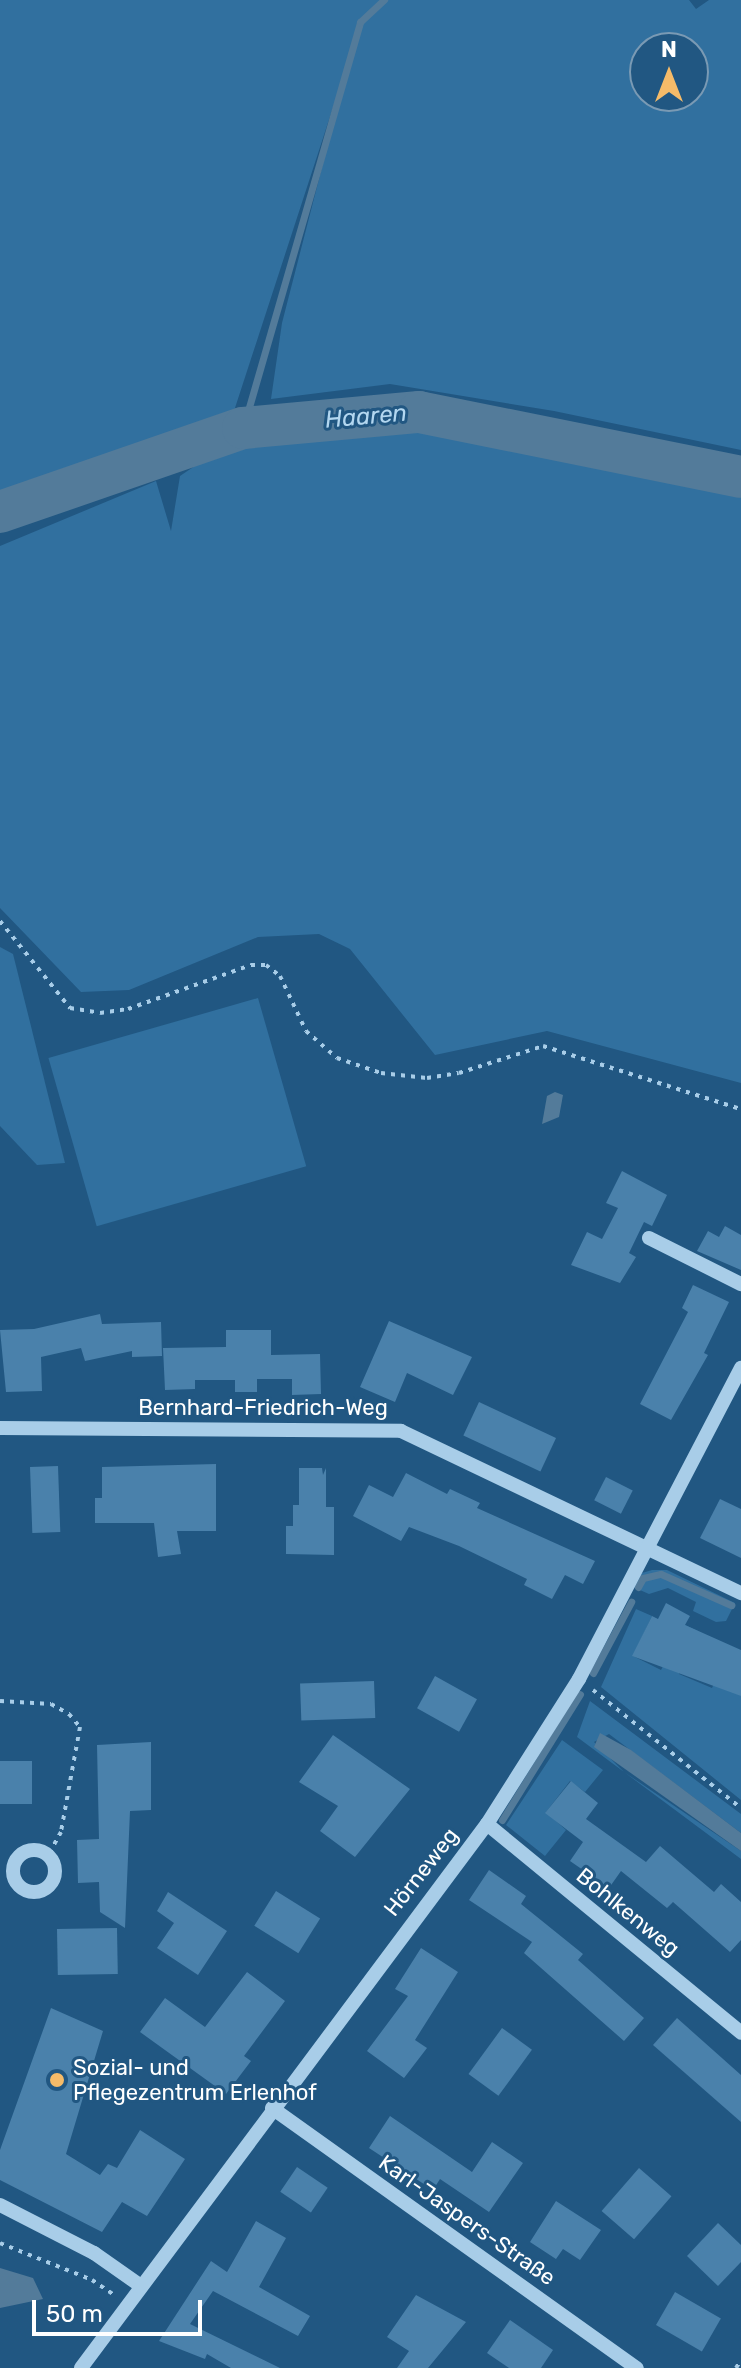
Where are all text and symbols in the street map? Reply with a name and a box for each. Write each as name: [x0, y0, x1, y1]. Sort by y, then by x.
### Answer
north arrow: [629, 32, 709, 112]
text: N: [661, 36, 677, 63]
water label: Haaren: [324, 399, 408, 435]
street label: Bernhard-Friedrich-Weg: [138, 1395, 388, 1421]
street label: Hörneweg: [378, 1823, 464, 1921]
street label: Bohlkenweg: [571, 1862, 685, 1962]
place label: Sozial- und Pflegezentrum Erlenhof: [73, 2054, 317, 2106]
marker: Sozial- und Pflegezentrum Erlenhof: [48, 2071, 66, 2089]
street label: Karl-Jaspers-Straße: [374, 2149, 560, 2291]
scale bar: [36, 2284, 206, 2334]
text: 50 m: [46, 2300, 103, 2328]

